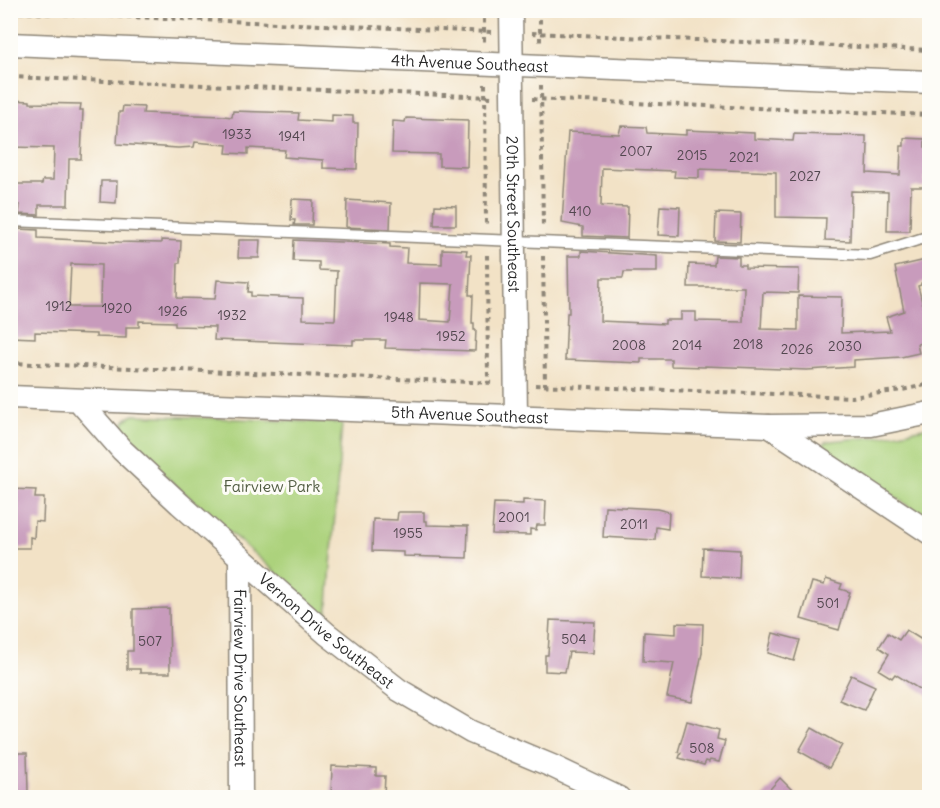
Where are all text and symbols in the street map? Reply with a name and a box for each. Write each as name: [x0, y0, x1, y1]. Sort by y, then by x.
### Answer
street label: 4th Avenue Southeast: [390, 50, 549, 76]
house number: 1933: [222, 125, 252, 143]
house number: 1941: [278, 127, 306, 145]
street label: 20th Street Southeast: [503, 136, 524, 293]
house number: 2007: [620, 142, 653, 160]
house number: 2015: [677, 146, 707, 164]
house number: 2021: [729, 148, 759, 166]
house number: 2027: [789, 167, 821, 185]
house number: 410: [569, 202, 591, 220]
house number: 1912: [46, 297, 73, 315]
house number: 1920: [102, 299, 132, 317]
house number: 1926: [158, 302, 188, 320]
house number: 1932: [217, 306, 247, 324]
house number: 1948: [384, 308, 414, 326]
house number: 1952: [436, 327, 466, 345]
house number: 2018: [733, 335, 763, 353]
house number: 2008: [612, 336, 646, 354]
house number: 2014: [672, 336, 702, 354]
house number: 2030: [828, 337, 862, 355]
house number: 2026: [781, 340, 813, 358]
street label: 5th Avenue Southeast: [391, 402, 549, 428]
park label: Fairview Park: [224, 476, 320, 496]
house number: 2001: [498, 508, 530, 526]
house number: 2011: [620, 515, 648, 533]
house number: 1955: [393, 524, 423, 542]
street label: Vernon Drive Southeast: [255, 568, 399, 693]
street label: Fairview Drive Southeast: [230, 589, 251, 768]
house number: 501: [817, 594, 839, 612]
house number: 504: [561, 630, 587, 648]
house number: 507: [138, 632, 162, 650]
house number: 508: [689, 739, 715, 757]

